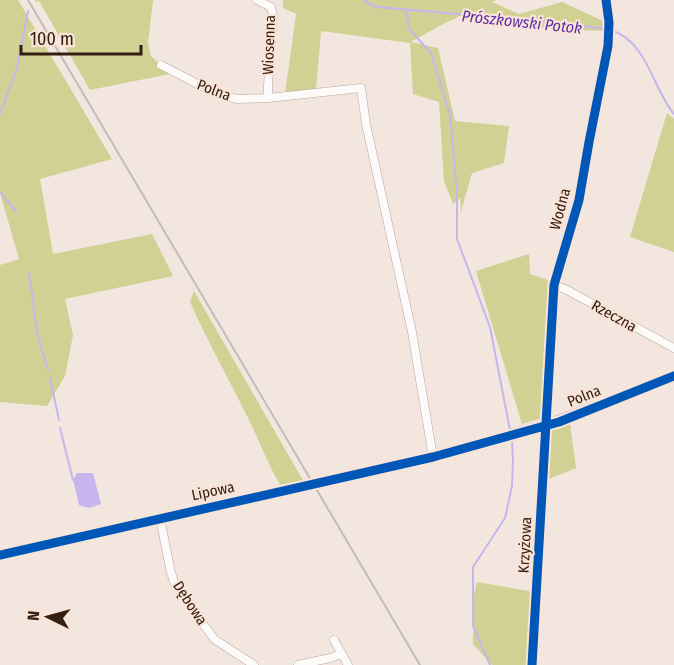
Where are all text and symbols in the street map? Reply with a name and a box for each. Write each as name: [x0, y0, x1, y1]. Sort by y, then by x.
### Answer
water label: Prószkowski Potok: [461, 6, 583, 38]
street label: Wiosenna: [259, 15, 279, 75]
scale bar: [21, 18, 141, 56]
text: 100 m: [30, 28, 74, 50]
street label: Polna: [195, 75, 233, 105]
street label: Wodna: [546, 186, 574, 232]
street label: Rzeczna: [588, 296, 640, 336]
street label: Polna: [565, 381, 603, 411]
street label: Lipowa: [190, 478, 236, 504]
street label: Krzyżowa: [515, 516, 535, 574]
street label: Dębowa: [169, 578, 211, 628]
north arrow: [18, 587, 78, 647]
text: N: [24, 610, 43, 621]

